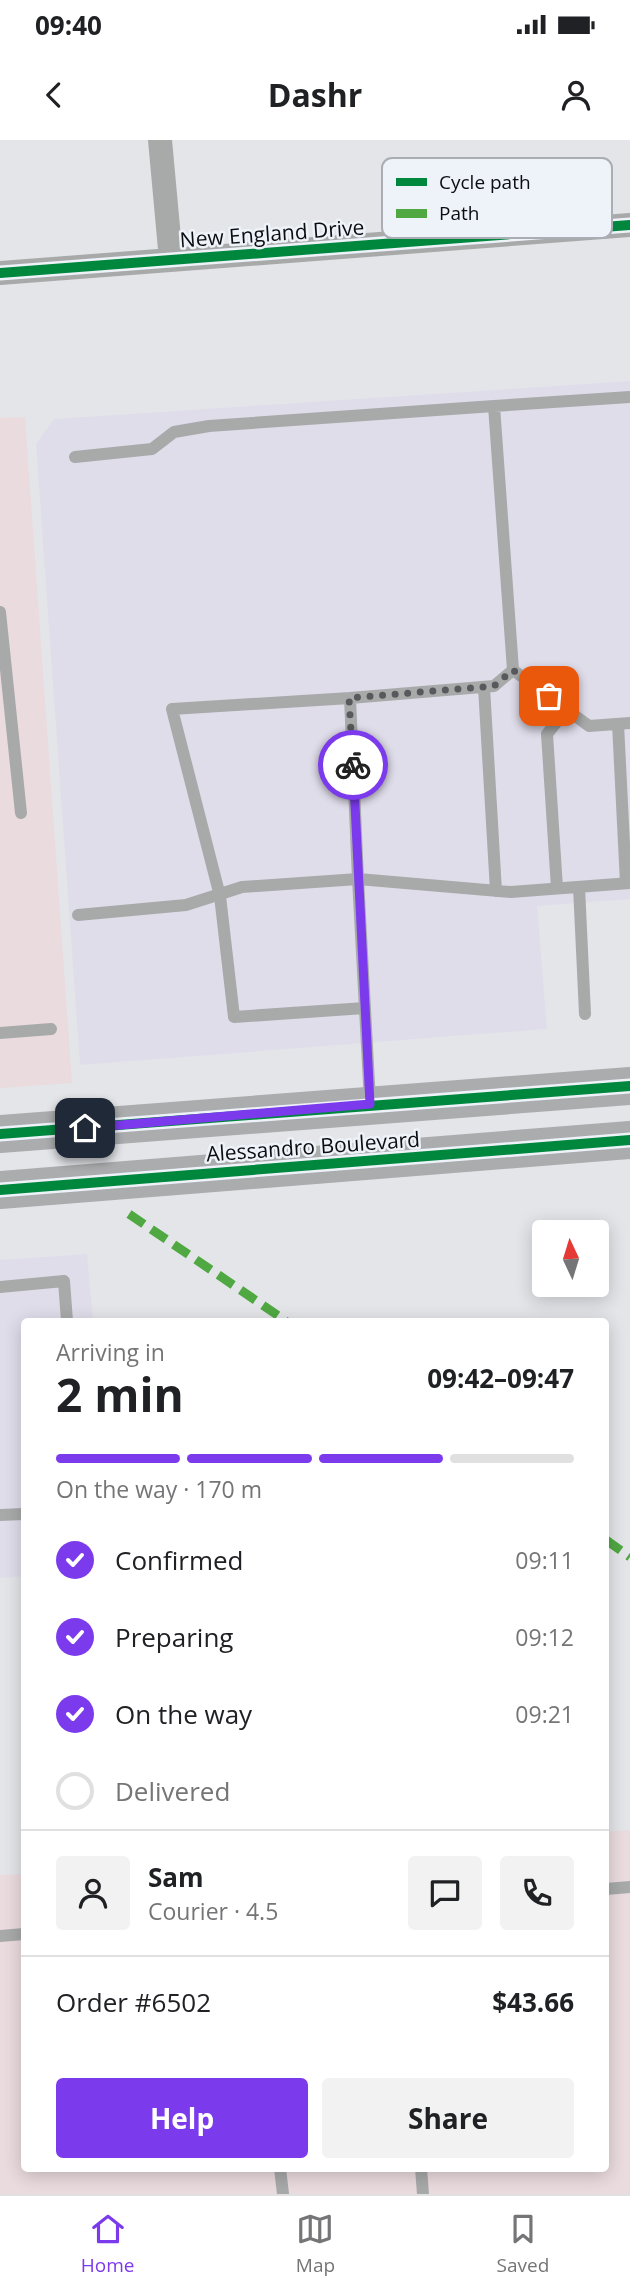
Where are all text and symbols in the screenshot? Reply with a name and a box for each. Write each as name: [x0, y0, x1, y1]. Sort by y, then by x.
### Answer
text: 09:40: [35, 7, 102, 43]
text: Dashr: [268, 73, 362, 116]
icon: back: [35, 76, 73, 114]
icon: person: [557, 76, 595, 114]
legend: [382, 158, 612, 238]
text: Cycle path: [439, 169, 531, 195]
text: Path: [439, 200, 479, 226]
street label: New England Drive: [179, 213, 365, 253]
pin: [519, 666, 579, 726]
icon: bag: [530, 677, 568, 715]
courier: [318, 730, 388, 800]
icon: bike: [334, 746, 372, 784]
pin: [55, 1098, 115, 1158]
icon: home: [66, 1109, 104, 1147]
street label: Alessandro Boulevard: [205, 1125, 421, 1167]
north arrow: [532, 1220, 609, 1297]
map controls: [532, 1220, 609, 1297]
text: Arriving in: [56, 1336, 165, 1368]
text: 09:42–09:47: [427, 1360, 574, 1396]
text: 2 min: [56, 1363, 184, 1425]
text: On the way · 170 m: [56, 1473, 262, 1505]
icon: check: [56, 1541, 94, 1579]
text: Confirmed: [115, 1542, 243, 1578]
text: 09:11: [515, 1544, 574, 1576]
icon: check: [56, 1618, 94, 1656]
text: Preparing: [115, 1619, 233, 1655]
text: 09:12: [515, 1621, 574, 1653]
icon: check: [56, 1695, 94, 1733]
text: On the way: [115, 1696, 252, 1732]
text: 09:21: [515, 1698, 574, 1730]
text: Delivered: [115, 1773, 230, 1809]
button: person: [56, 1856, 130, 1930]
button: chat: [408, 1856, 482, 1930]
button: phone: [500, 1856, 574, 1930]
text: Sam: [148, 1859, 204, 1895]
text: Courier · 4.5: [148, 1895, 278, 1927]
text: Order #6502: [56, 1984, 211, 2020]
text: $43.66: [492, 1984, 574, 2020]
button: Help: [56, 2078, 308, 2158]
button: Share: [322, 2078, 574, 2158]
tab: Home: [81, 2210, 134, 2278]
tab: Map: [296, 2210, 335, 2278]
tab: Saved: [497, 2210, 549, 2278]

